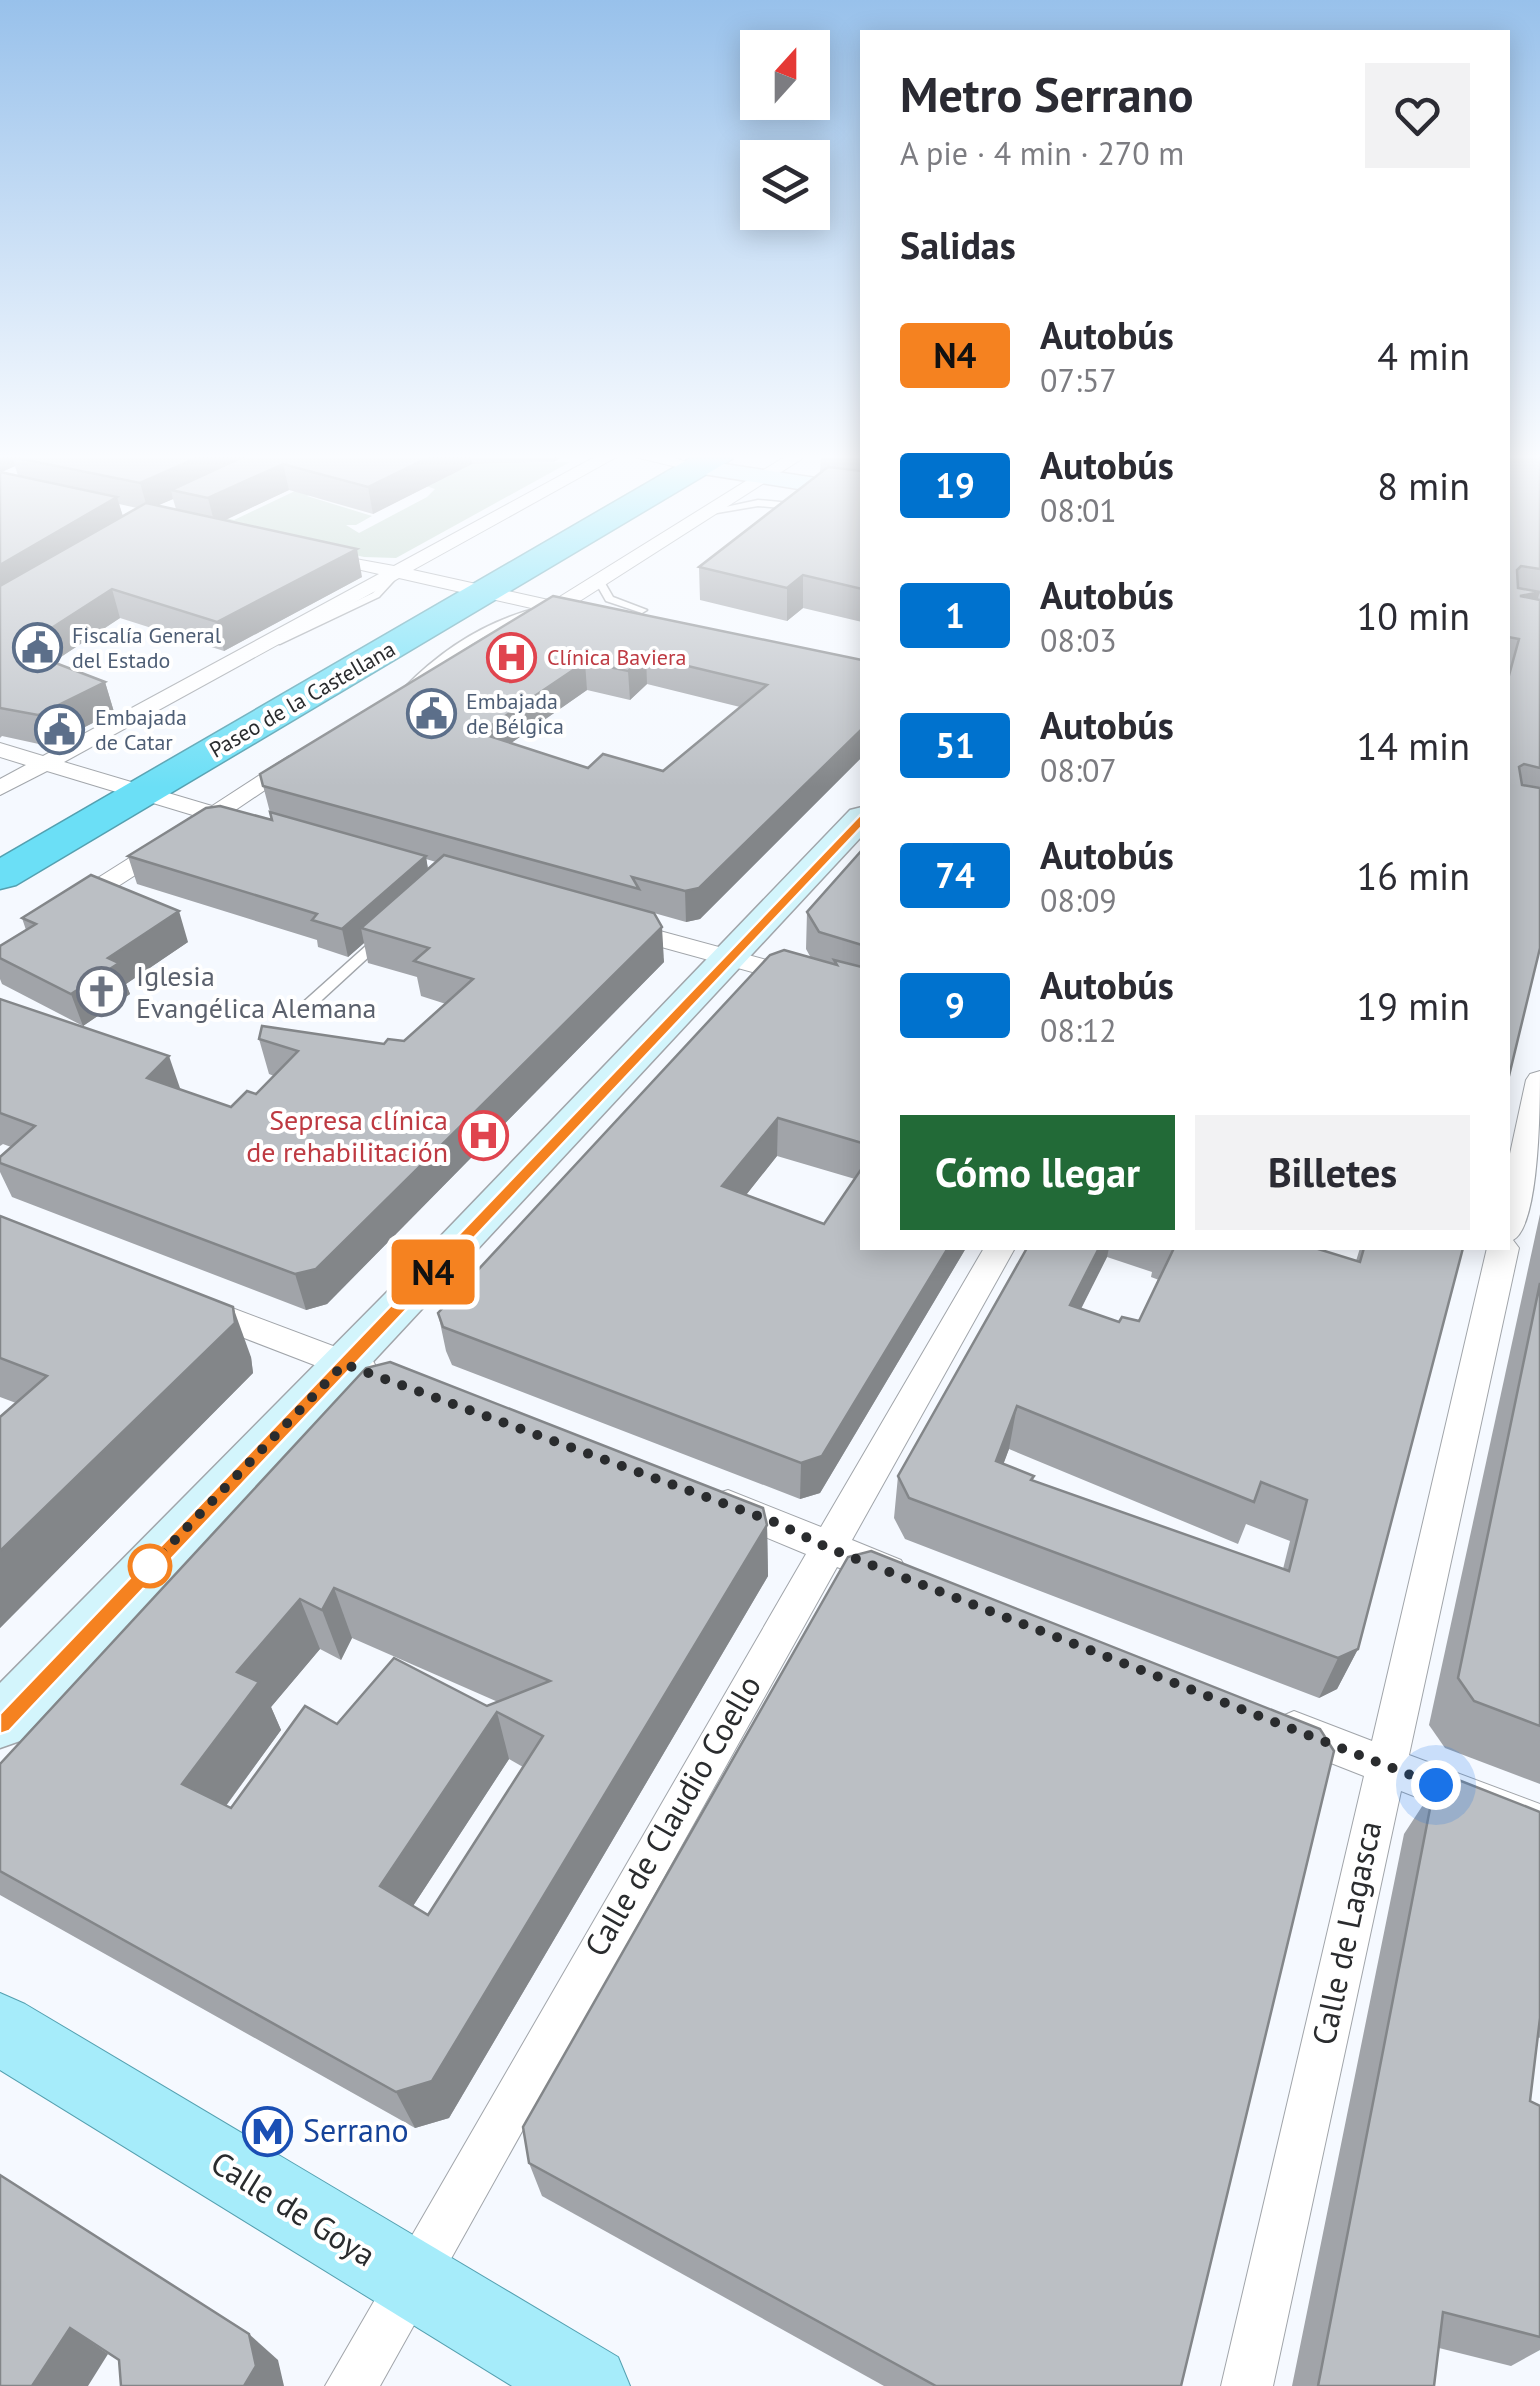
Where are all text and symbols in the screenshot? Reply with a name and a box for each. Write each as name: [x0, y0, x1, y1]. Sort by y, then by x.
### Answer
north arrow: [740, 30, 830, 120]
map controls: [740, 30, 830, 230]
text: Metro Serrano: [900, 63, 1194, 125]
button: heart: [1365, 63, 1470, 168]
text: A pie · 4 min · 270 m: [900, 132, 1184, 174]
button: layers: [740, 140, 830, 230]
text: Salidas: [900, 220, 1016, 269]
text: Autobús: [1040, 310, 1174, 359]
text: 4 min: [1377, 331, 1470, 380]
text: N4: [934, 332, 976, 378]
text: 07:57: [1040, 359, 1117, 401]
text: Autobús: [1040, 440, 1174, 489]
text: 8 min: [1377, 461, 1470, 510]
text: 19: [935, 462, 975, 508]
text: 08:01: [1040, 489, 1117, 531]
text: Autobús: [1040, 570, 1174, 619]
text: 10 min: [1357, 591, 1470, 640]
text: 1: [945, 592, 965, 638]
text: 08:03: [1040, 619, 1117, 661]
place label: Fiscalía General del Estado: [72, 621, 222, 674]
public building icon: Fiscalía General del Estado: [11, 622, 63, 674]
hospital icon: Clínica Baviera: [486, 631, 538, 683]
street label: Paseo de la Castellana: [204, 634, 400, 764]
place label: Clínica Baviera: [547, 643, 686, 671]
place label: Embajada de Bélgica: [466, 687, 564, 740]
public building icon: Embajada de Bélgica: [405, 688, 457, 740]
text: Autobús: [1040, 700, 1174, 749]
place label: Embajada de Catar: [95, 703, 187, 756]
public building icon: Embajada de Catar: [34, 704, 86, 756]
text: 14 min: [1357, 721, 1470, 770]
text: 51: [935, 722, 975, 768]
text: 08:07: [1040, 749, 1117, 791]
text: Autobús: [1040, 830, 1174, 879]
text: 16 min: [1357, 851, 1470, 900]
text: 74: [935, 852, 975, 898]
text: 08:09: [1040, 879, 1117, 921]
place label: Iglesia Evangélica Alemana: [136, 957, 376, 1026]
text: Autobús: [1040, 960, 1174, 1009]
church icon: Iglesia Evangélica Alemana: [75, 966, 127, 1018]
text: 19 min: [1357, 981, 1470, 1030]
text: 9: [945, 982, 965, 1028]
text: 08:12: [1040, 1009, 1117, 1051]
place label: Sepresa clínica de rehabilitación: [246, 1101, 448, 1170]
hospital icon: Sepresa clínica de rehabilitación: [457, 1110, 509, 1162]
button: Cómo llegar: [900, 1115, 1175, 1230]
button: Billetes: [1195, 1115, 1470, 1230]
line badge: N4: [388, 1240, 478, 1304]
text: N4: [412, 1249, 454, 1295]
unlabelled marker: [129, 1545, 171, 1587]
street label: Calle de Claudio Coello: [575, 1667, 770, 1964]
your location: [1411, 1760, 1461, 1810]
street label: Calle de Lagasca: [1302, 1817, 1390, 2049]
metro station icon: Serrano: [242, 2105, 294, 2157]
place label: Serrano: [303, 2109, 409, 2151]
street label: Calle de Goya: [203, 2141, 384, 2275]

